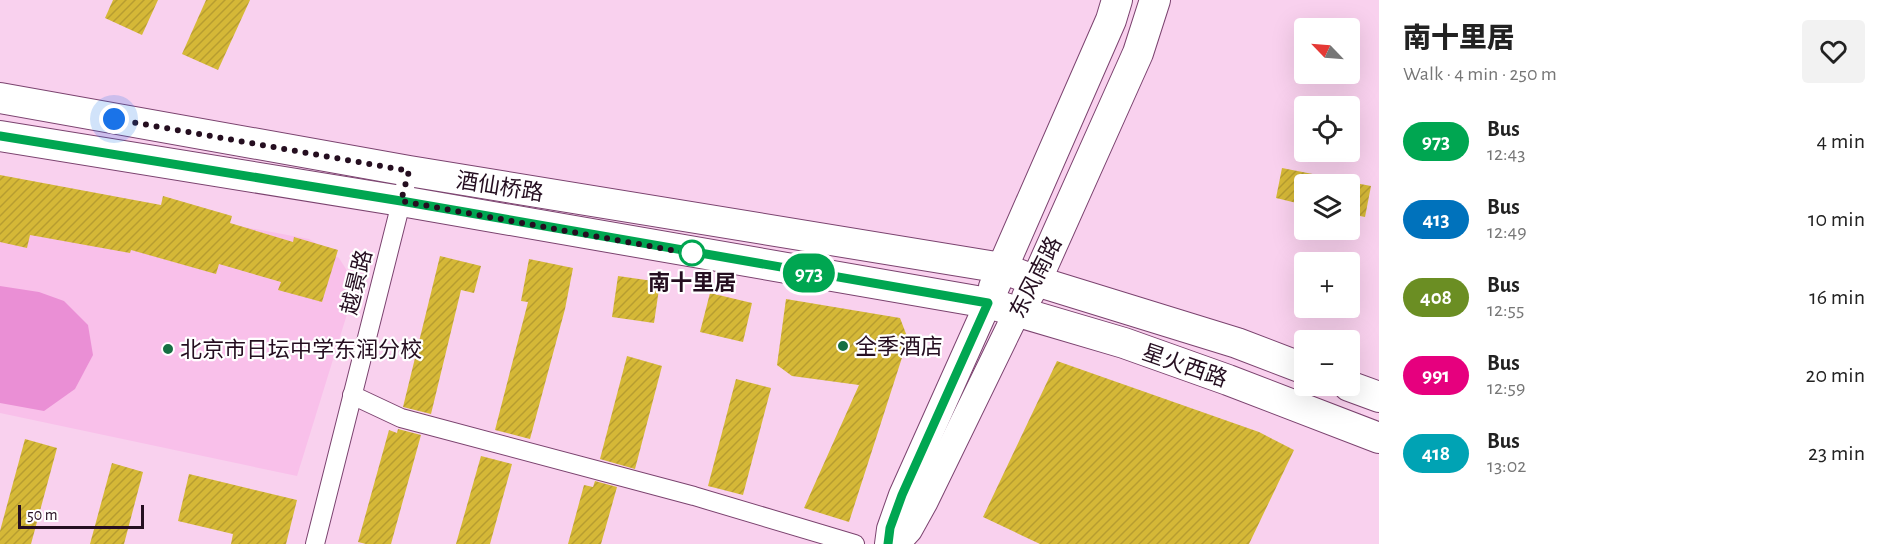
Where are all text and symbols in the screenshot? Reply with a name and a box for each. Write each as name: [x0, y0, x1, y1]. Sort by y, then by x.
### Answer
north arrow: [1294, 18, 1360, 84]
map controls: [1294, 18, 1360, 396]
button: heart: [1802, 20, 1865, 83]
text: 南十里居: [1403, 25, 1515, 53]
text: Walk · 4 min · 250 m: [1403, 64, 1557, 84]
button: locate: [1294, 96, 1360, 162]
your location: [99, 104, 129, 134]
text: Bus: [1487, 118, 1520, 140]
text: 4 min: [1817, 130, 1865, 152]
text: 973: [1422, 131, 1450, 152]
text: 12:43: [1487, 144, 1525, 164]
street label: 酒仙桥路: [455, 168, 545, 205]
button: layers: [1294, 174, 1360, 240]
text: Bus: [1487, 196, 1520, 218]
text: 10 min: [1808, 208, 1865, 230]
text: 413: [1422, 209, 1450, 230]
text: 12:49: [1487, 222, 1527, 242]
street label: 东风南路: [1005, 233, 1066, 322]
marker: 南十里居: [679, 240, 705, 266]
street label: 越景路: [337, 247, 376, 317]
button: +: [1294, 252, 1360, 318]
line badge: 973: [774, 254, 844, 292]
text: 973: [795, 263, 823, 284]
place label: 南十里居: [648, 271, 736, 294]
text: Bus: [1487, 274, 1520, 296]
text: 16 min: [1809, 286, 1865, 308]
text: 408: [1420, 287, 1452, 308]
text: 12:55: [1487, 300, 1524, 320]
button: −: [1294, 330, 1360, 396]
place label: 全季酒店: [855, 335, 943, 358]
place label: 北京市日坛中学东润分校: [180, 338, 422, 361]
marker: 全季酒店: [836, 339, 850, 353]
street label: 星火西路: [1139, 340, 1230, 391]
marker: 北京市日坛中学东润分校: [161, 342, 175, 356]
text: Bus: [1487, 352, 1520, 374]
text: 20 min: [1805, 364, 1865, 386]
text: 991: [1422, 365, 1450, 386]
text: 12:59: [1487, 378, 1525, 398]
text: Bus: [1487, 430, 1520, 452]
text: 23 min: [1808, 442, 1865, 464]
text: 418: [1422, 443, 1450, 464]
text: 13:02: [1487, 456, 1526, 476]
scale bar: [18, 502, 144, 530]
text: 50 m: [27, 507, 58, 523]

